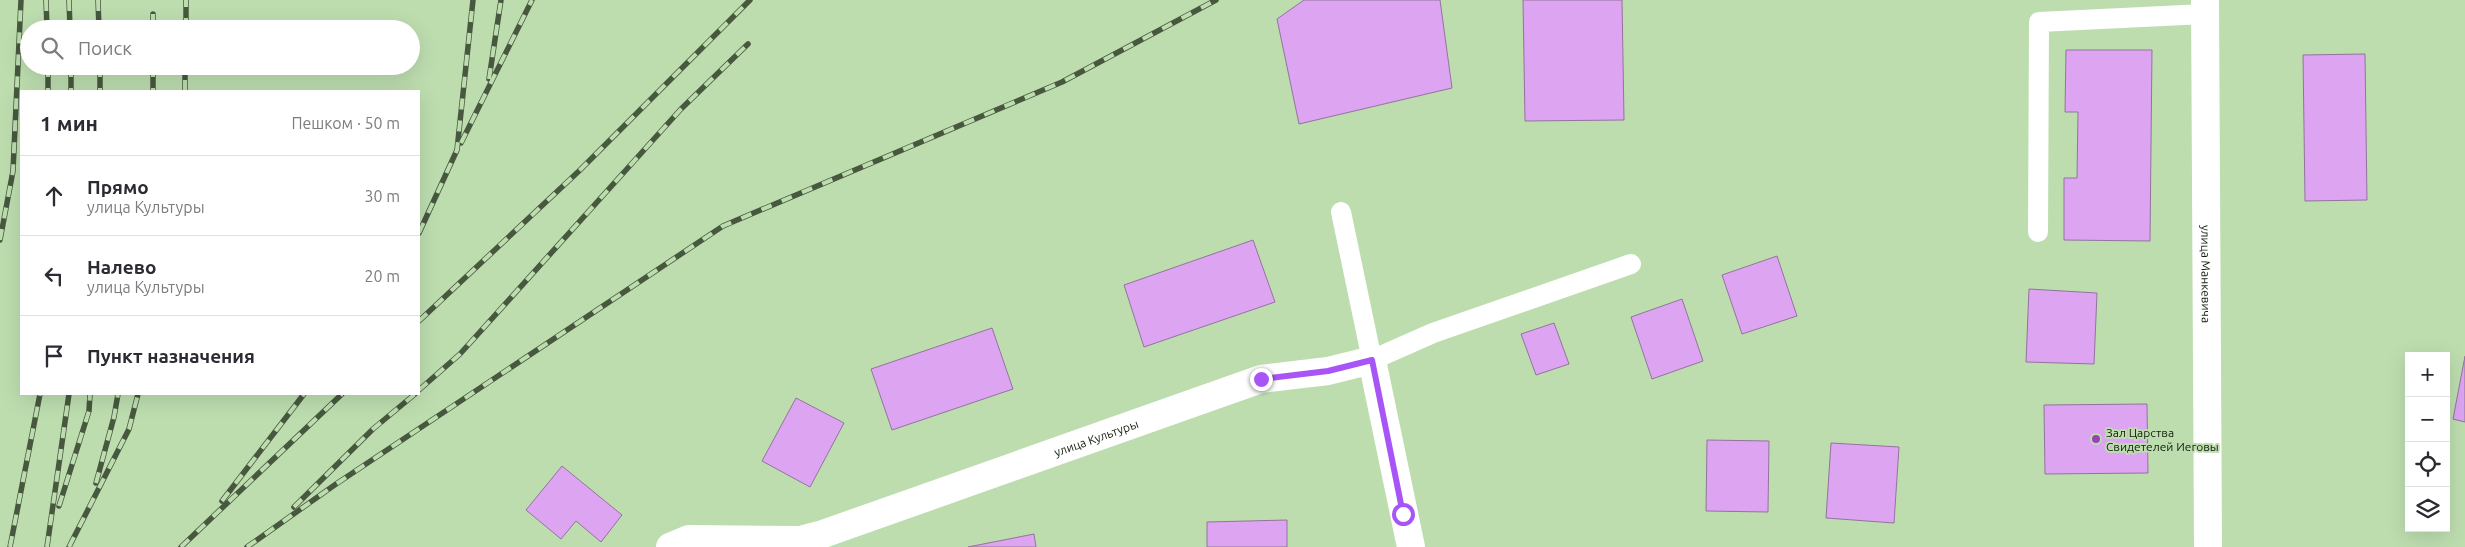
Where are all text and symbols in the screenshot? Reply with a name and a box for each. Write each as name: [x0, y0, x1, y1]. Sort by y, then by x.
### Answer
search box: [20, 20, 420, 75]
icon: search: [38, 34, 66, 62]
text: Поиск: [78, 37, 132, 59]
text: 1 мин: [40, 111, 98, 135]
text: Пешком · 50 m: [291, 114, 400, 132]
text: Прямо: [87, 176, 149, 198]
icon: ahead: [40, 182, 68, 210]
text: 30 m: [364, 187, 400, 205]
text: улица Культуры: [87, 198, 205, 216]
street label: улица Манкевича: [2200, 225, 2213, 323]
text: Налево: [87, 256, 156, 278]
icon: left: [40, 262, 68, 290]
text: 20 m: [364, 267, 400, 285]
text: улица Культуры: [87, 278, 205, 296]
icon: arrive: [40, 342, 68, 370]
text: Пункт назначения: [87, 345, 255, 367]
map controls: [2405, 352, 2450, 532]
button: +: [2405, 352, 2450, 397]
route end: [1250, 368, 1273, 391]
button: −: [2405, 397, 2450, 442]
street label: улица Культуры: [1052, 417, 1140, 458]
place label: Зал Царства Свидетелей Иеговы: [2106, 426, 2219, 453]
marker: Зал Царства Свидетелей Иеговы: [2090, 433, 2102, 445]
button: locate: [2405, 442, 2450, 487]
button: layers: [2405, 487, 2450, 532]
route start: [1392, 503, 1415, 526]

